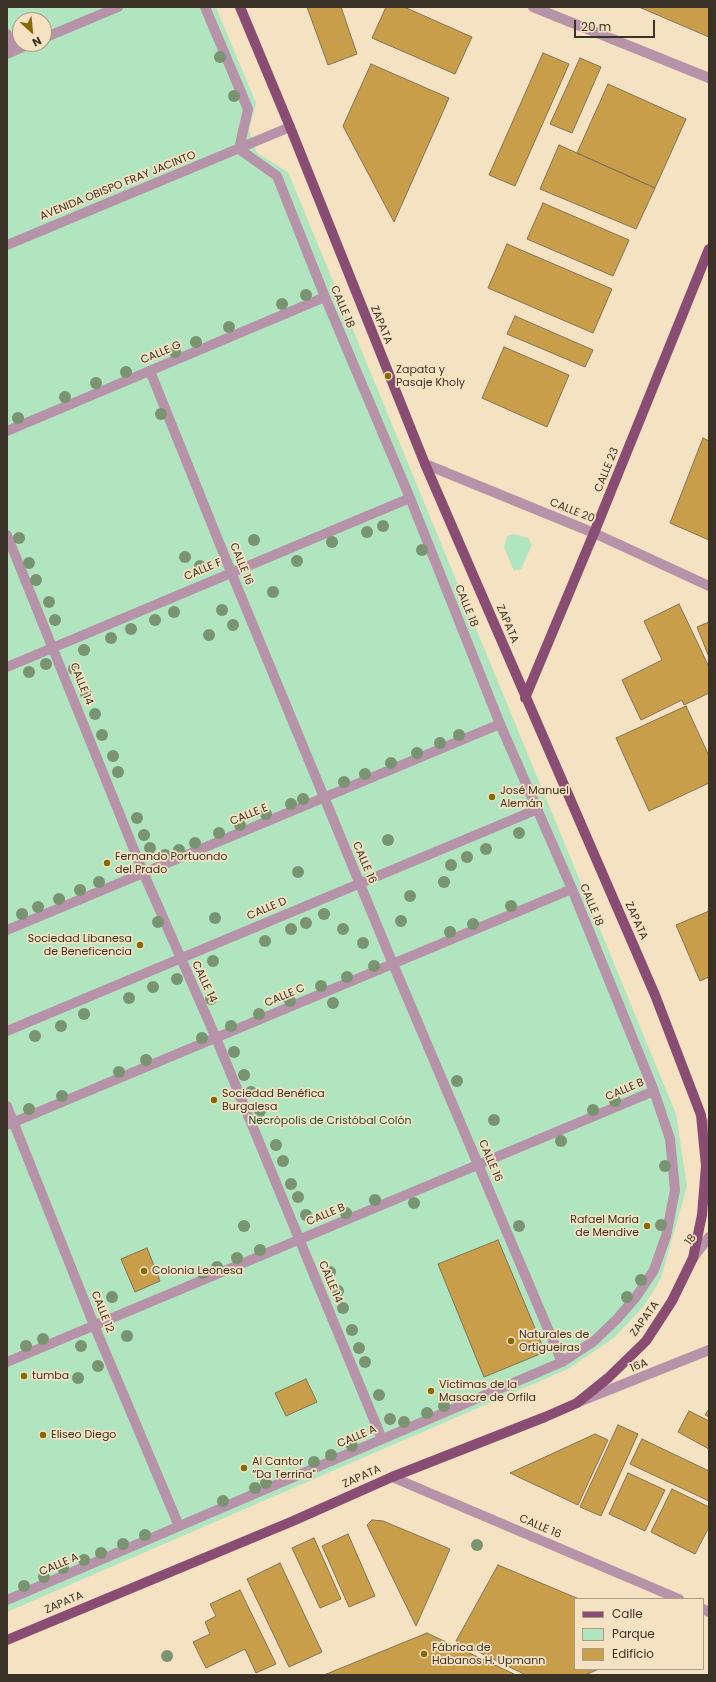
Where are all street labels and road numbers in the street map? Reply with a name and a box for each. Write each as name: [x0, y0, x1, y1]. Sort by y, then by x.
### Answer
street label: AVENIDA OBISPO FRAY JACINTO: [38, 149, 198, 223]
street label: CALLE 18: [327, 284, 357, 330]
street label: ZAPATA: [367, 304, 395, 346]
street label: CALLE G: [139, 339, 183, 367]
street label: CALLE 23: [592, 446, 622, 494]
street label: CALLE 20: [548, 496, 596, 526]
street label: CALLE 16: [227, 541, 255, 587]
street label: CALLE F: [182, 556, 224, 584]
street label: CALLE 18: [452, 583, 480, 629]
street label: ZAPATA: [493, 603, 521, 645]
street label: CALLE 14: [67, 661, 95, 707]
street label: CALLE E: [228, 801, 270, 829]
street label: CALLE 16: [349, 840, 379, 886]
street label: CALLE 18: [577, 882, 605, 928]
street label: CALLE D: [245, 895, 289, 923]
street label: ZAPATA: [622, 900, 650, 942]
street label: CALLE 14: [189, 959, 219, 1005]
street label: CALLE C: [263, 982, 307, 1010]
street label: CALLE B: [604, 1076, 646, 1104]
street label: CALLE 16: [475, 1138, 505, 1184]
street label: CALLE B: [305, 1201, 347, 1229]
street label: 18: [683, 1232, 699, 1248]
street label: CALLE 14: [315, 1259, 345, 1305]
street label: CALLE 12: [88, 1289, 116, 1335]
street label: ZAPATA: [628, 1299, 662, 1339]
street label: 16A: [628, 1357, 650, 1375]
street label: CALLE A: [335, 1423, 379, 1451]
street label: ZAPATA: [341, 1463, 383, 1491]
street label: CALLE 16: [517, 1512, 563, 1542]
street label: CALLE A: [37, 1551, 81, 1579]
street label: ZAPATA: [43, 1589, 85, 1617]

